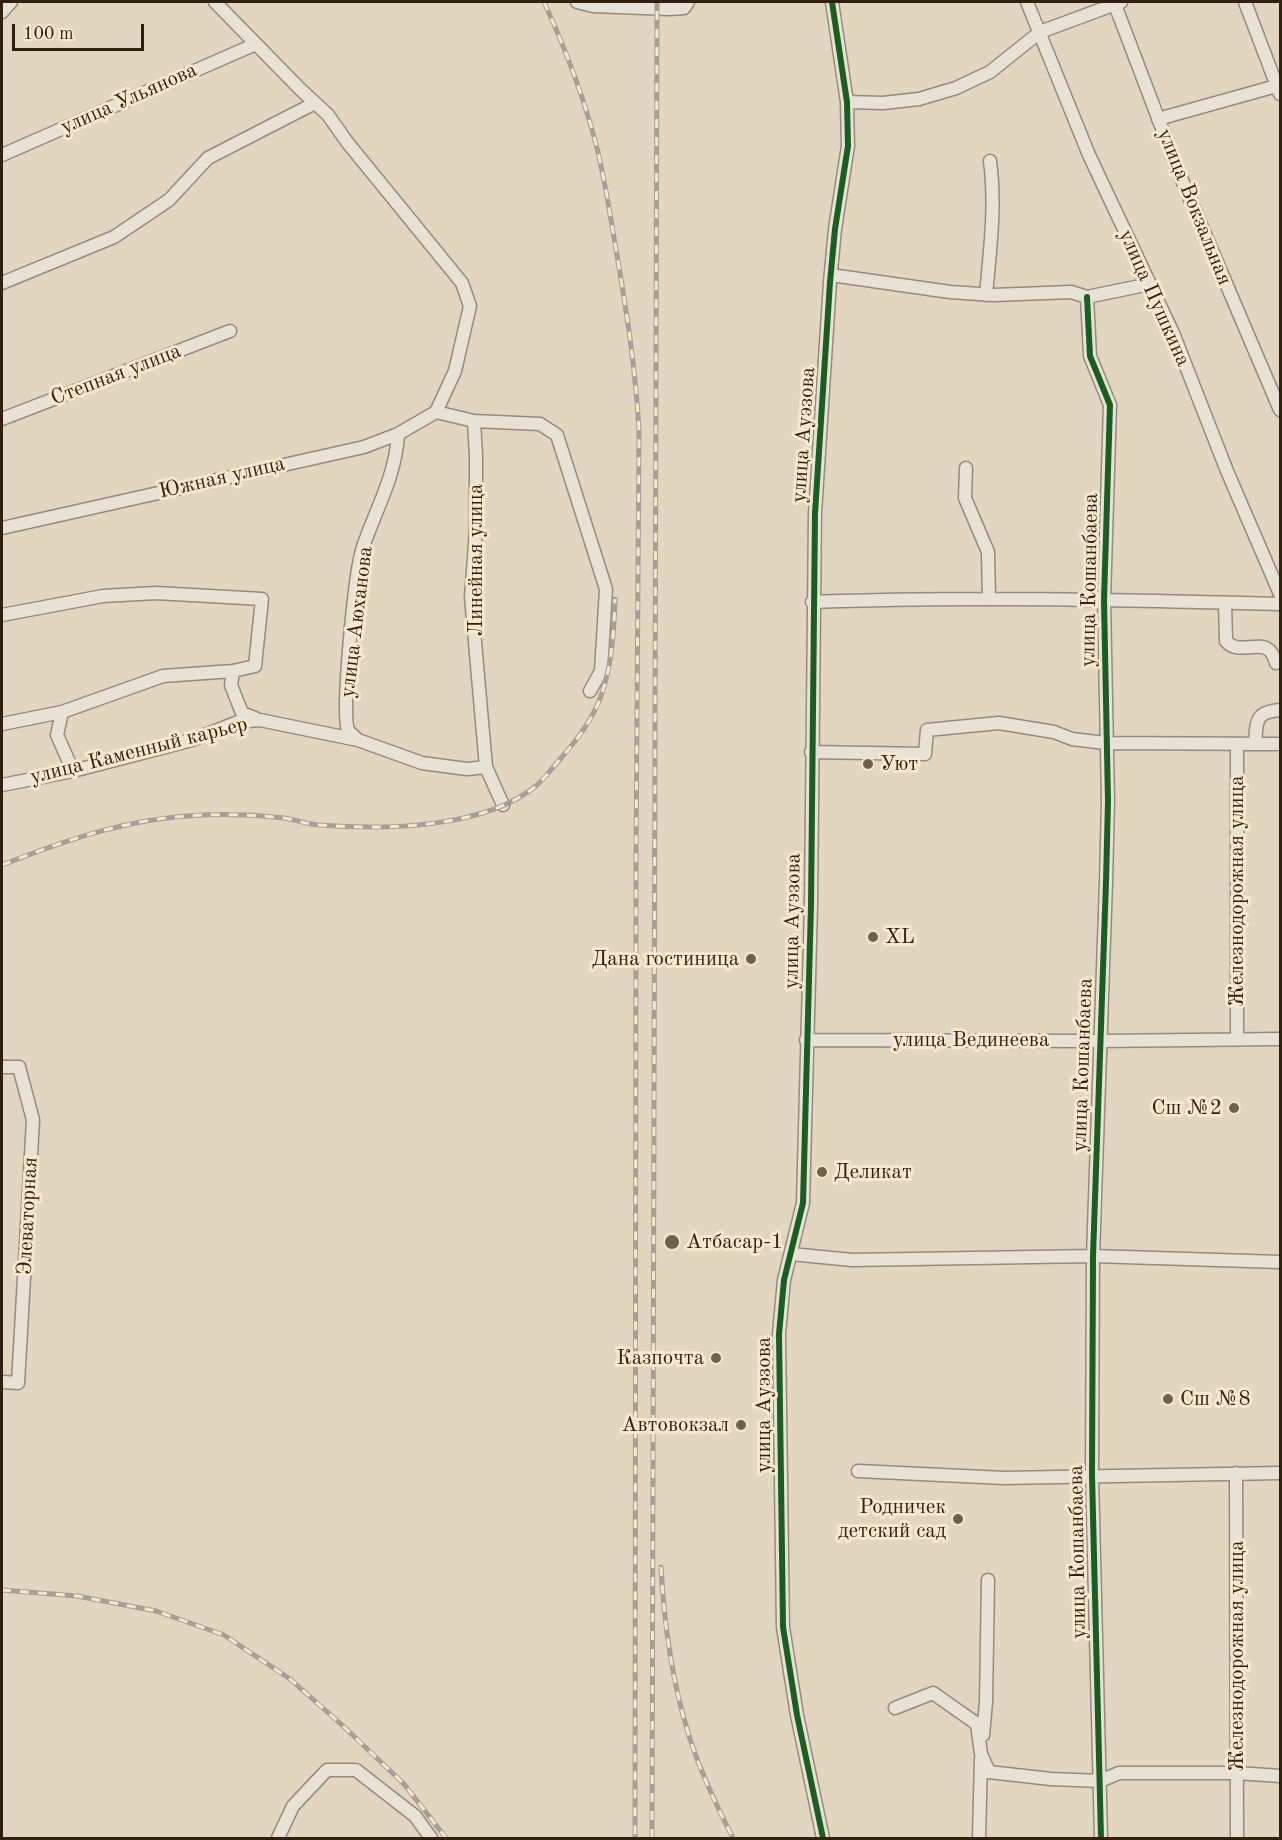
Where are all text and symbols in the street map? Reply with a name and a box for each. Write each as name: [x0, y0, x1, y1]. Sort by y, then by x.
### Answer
scale bar: [15, 12, 147, 50]
text: 100 m: [23, 25, 74, 43]
street label: улица Ульянова: [57, 58, 201, 140]
street label: улица Вокзальная: [1151, 125, 1237, 289]
street label: улица Пушкина: [1113, 226, 1195, 370]
street label: Степная улица: [47, 339, 185, 411]
street label: улица Ауэзова: [787, 366, 821, 504]
street label: Южная улица: [157, 451, 287, 505]
street label: Линейная улица: [463, 484, 489, 636]
street label: улица Кошанбаева: [1076, 493, 1104, 667]
street label: улица Аюханова: [335, 545, 379, 699]
street label: улица Каменный карьер: [28, 712, 250, 790]
place label: Уют: [880, 751, 918, 777]
marker: Уют: [861, 757, 875, 771]
street label: Железнодорожная улица: [1224, 776, 1250, 1006]
street label: улица Ауэзова: [779, 853, 807, 989]
place label: XL: [885, 924, 915, 950]
marker: XL: [866, 930, 880, 944]
place label: Дана гостиница: [592, 946, 739, 972]
marker: Дана гостиница: [744, 952, 758, 966]
street label: улица Кошанбаева: [1067, 978, 1099, 1152]
street label: улица Вединеева: [893, 1027, 1049, 1053]
place label: Сш №2: [1151, 1095, 1222, 1121]
marker: Сш №2: [1227, 1101, 1241, 1115]
street label: Элеваторная: [12, 1156, 44, 1276]
place label: Деликат: [834, 1159, 912, 1185]
marker: Деликат: [815, 1165, 829, 1179]
place label: Атбасар-1: [686, 1229, 783, 1255]
marker: Атбасар-1: [663, 1233, 681, 1251]
street label: улица Ауэзова: [751, 1337, 777, 1473]
place label: Казпочта: [617, 1345, 704, 1371]
marker: Казпочта: [709, 1351, 723, 1365]
place label: Сш №8: [1180, 1386, 1251, 1412]
marker: Сш №8: [1161, 1392, 1175, 1406]
place label: Автовокзал: [621, 1412, 729, 1438]
marker: Автовокзал: [734, 1418, 748, 1432]
street label: улица Кошанбаева: [1064, 1465, 1092, 1639]
place label: Родничек детский сад: [838, 1494, 946, 1544]
marker: Родничек детский сад: [951, 1512, 965, 1526]
street label: Железнодорожная улица: [1224, 1541, 1250, 1771]

